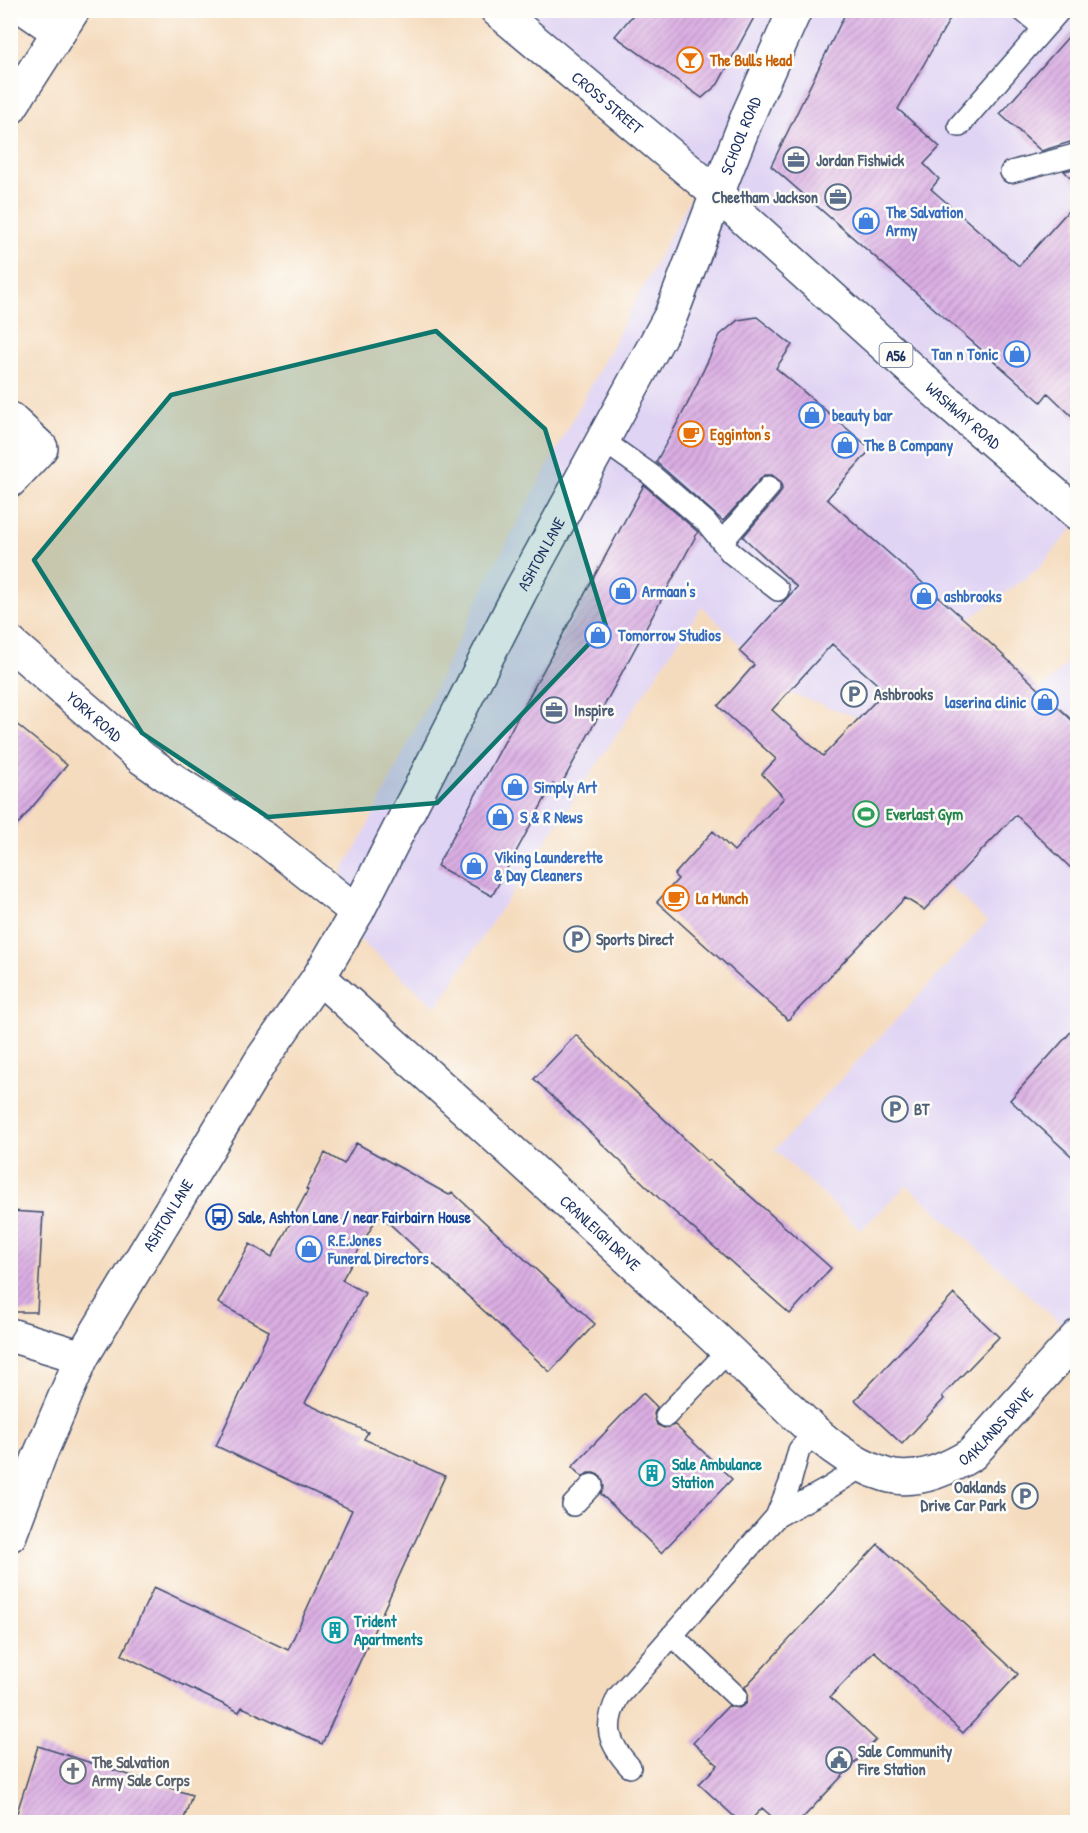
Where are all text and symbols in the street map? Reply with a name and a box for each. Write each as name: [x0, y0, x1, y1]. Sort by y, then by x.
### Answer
bar icon: The Bulls Head: [675, 45, 705, 75]
place label: The Bulls Head: [709, 49, 793, 71]
street label: CROSS STREET: [567, 66, 648, 139]
street label: SCHOOL ROAD: [715, 92, 766, 178]
office icon: Jordan Fishwick: [781, 145, 811, 175]
place label: Jordan Fishwick: [816, 149, 905, 171]
office icon: Cheetham Jackson: [823, 182, 853, 212]
place label: Cheetham Jackson: [712, 186, 818, 208]
place label: The Salvation Army: [885, 201, 964, 242]
shop icon: The Salvation Army: [851, 206, 881, 236]
shop icon: Tan n Tonic: [1002, 339, 1032, 369]
road number: A56: [880, 343, 912, 367]
place label: Tan n Tonic: [930, 343, 999, 365]
street label: WASHWAY ROAD: [921, 377, 1006, 454]
shop icon: beauty bar: [797, 400, 827, 430]
place label: beauty bar: [832, 404, 893, 427]
cafe icon: Egginton's: [676, 419, 706, 449]
place label: Egginton's: [710, 423, 771, 446]
shop icon: The B Company: [830, 430, 860, 460]
place label: The B Company: [863, 434, 953, 457]
street label: ASHTON LANE: [512, 513, 570, 594]
shop icon: Armaan's: [608, 576, 638, 606]
place label: Armaan's: [642, 580, 696, 602]
shop icon: ashbrooks: [909, 581, 939, 611]
place label: ashbrooks: [944, 585, 1002, 607]
shop icon: Tomorrow Studios: [583, 620, 613, 650]
place label: Tomorrow Studios: [617, 624, 722, 646]
parking icon: Ashbrooks: [839, 679, 869, 709]
place label: Ashbrooks: [874, 683, 934, 705]
street label: YORK ROAD: [62, 686, 127, 747]
shop icon: laserina clinic: [1030, 687, 1060, 717]
place label: laserina clinic: [945, 691, 1027, 713]
office icon: Inspire: [539, 695, 569, 725]
place label: Inspire: [574, 699, 615, 722]
shop icon: Simply Art: [500, 772, 530, 802]
place label: Simply Art: [534, 776, 597, 799]
sports icon: Everlast Gym: [851, 799, 881, 829]
shop icon: S & R News: [485, 802, 515, 832]
place label: Everlast Gym: [886, 803, 963, 826]
place label: S & R News: [520, 806, 583, 828]
place label: Viking Launderette & Day Cleaners: [494, 846, 604, 887]
shop icon: Viking Launderette & Day Cleaners: [459, 851, 489, 881]
cafe icon: La Munch: [661, 883, 691, 913]
place label: La Munch: [696, 887, 748, 909]
parking icon: Sports Direct: [562, 924, 592, 954]
place label: Sports Direct: [596, 928, 674, 951]
parking icon: BT: [880, 1094, 910, 1124]
place label: BT: [914, 1098, 930, 1120]
street label: ASHTON LANE: [138, 1175, 198, 1255]
street label: CRANLEIGH DRIVE: [555, 1190, 646, 1275]
bus stop icon: Sale, Ashton Lane / near Fairbairn House: [204, 1202, 234, 1232]
place label: Sale, Ashton Lane / near Fairbairn House: [238, 1206, 471, 1228]
place label: R.E.Jones Funeral Directors: [327, 1229, 429, 1269]
shop icon: R.E.Jones Funeral Directors: [294, 1234, 324, 1264]
street label: OAKLANDS DRIVE: [954, 1382, 1038, 1471]
place label: Sale Ambulance Station: [672, 1453, 763, 1493]
building icon: Sale Ambulance Station: [637, 1458, 667, 1488]
place label: Oaklands Drive Car Park: [921, 1476, 1007, 1516]
parking icon: Oaklands Drive Car Park: [1010, 1481, 1040, 1511]
place label: Trident Apartments: [353, 1610, 424, 1651]
building icon: Trident Apartments: [320, 1615, 350, 1645]
place label: Sale Community Fire Station: [857, 1740, 953, 1780]
public building icon: Sale Community Fire Station: [824, 1745, 854, 1775]
place label: The Salvation Army Sale Corps: [91, 1751, 190, 1792]
church icon: The Salvation Army Sale Corps: [58, 1756, 88, 1786]

